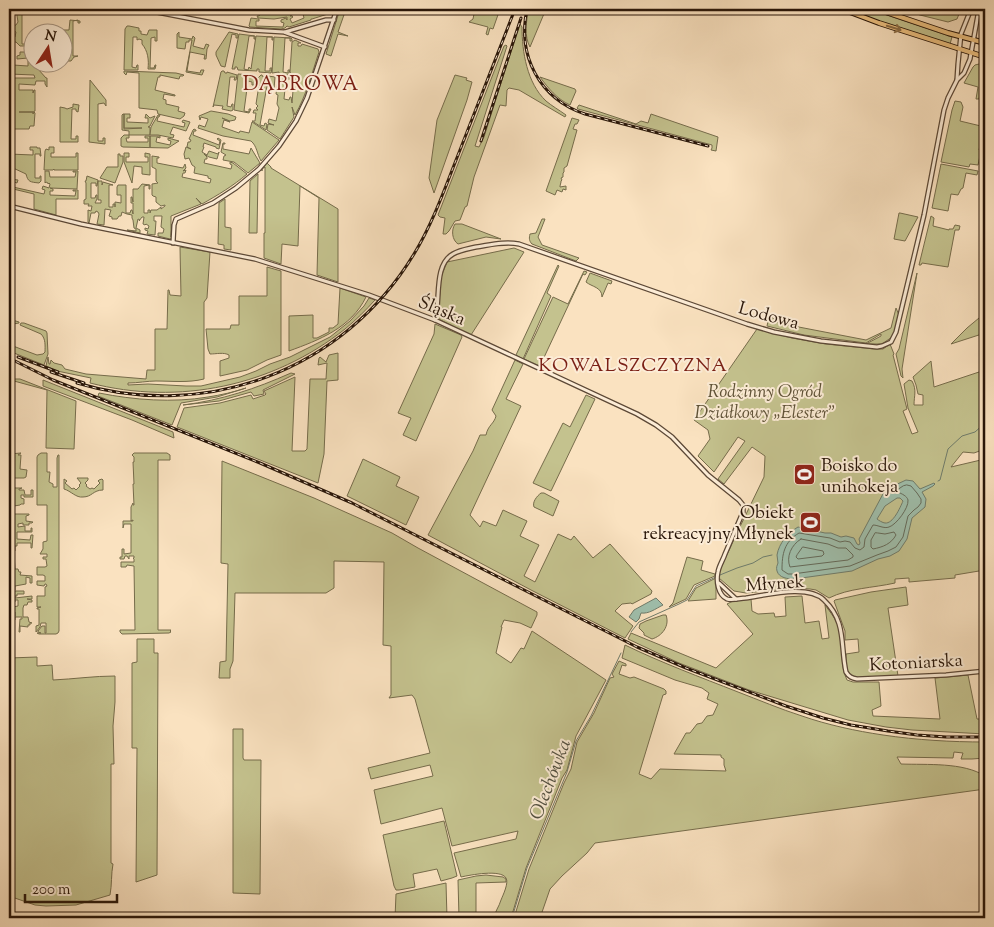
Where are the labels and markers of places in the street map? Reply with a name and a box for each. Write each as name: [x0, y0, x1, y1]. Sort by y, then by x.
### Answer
place label: Boisko do unihokeja: [821, 454, 898, 501]
sports icon: Boisko do unihokeja: [793, 463, 817, 487]
place label: Obiekt rekreacyjny Młynek: [643, 501, 794, 548]
sports icon: Obiekt rekreacyjny Młynek: [798, 510, 822, 534]

